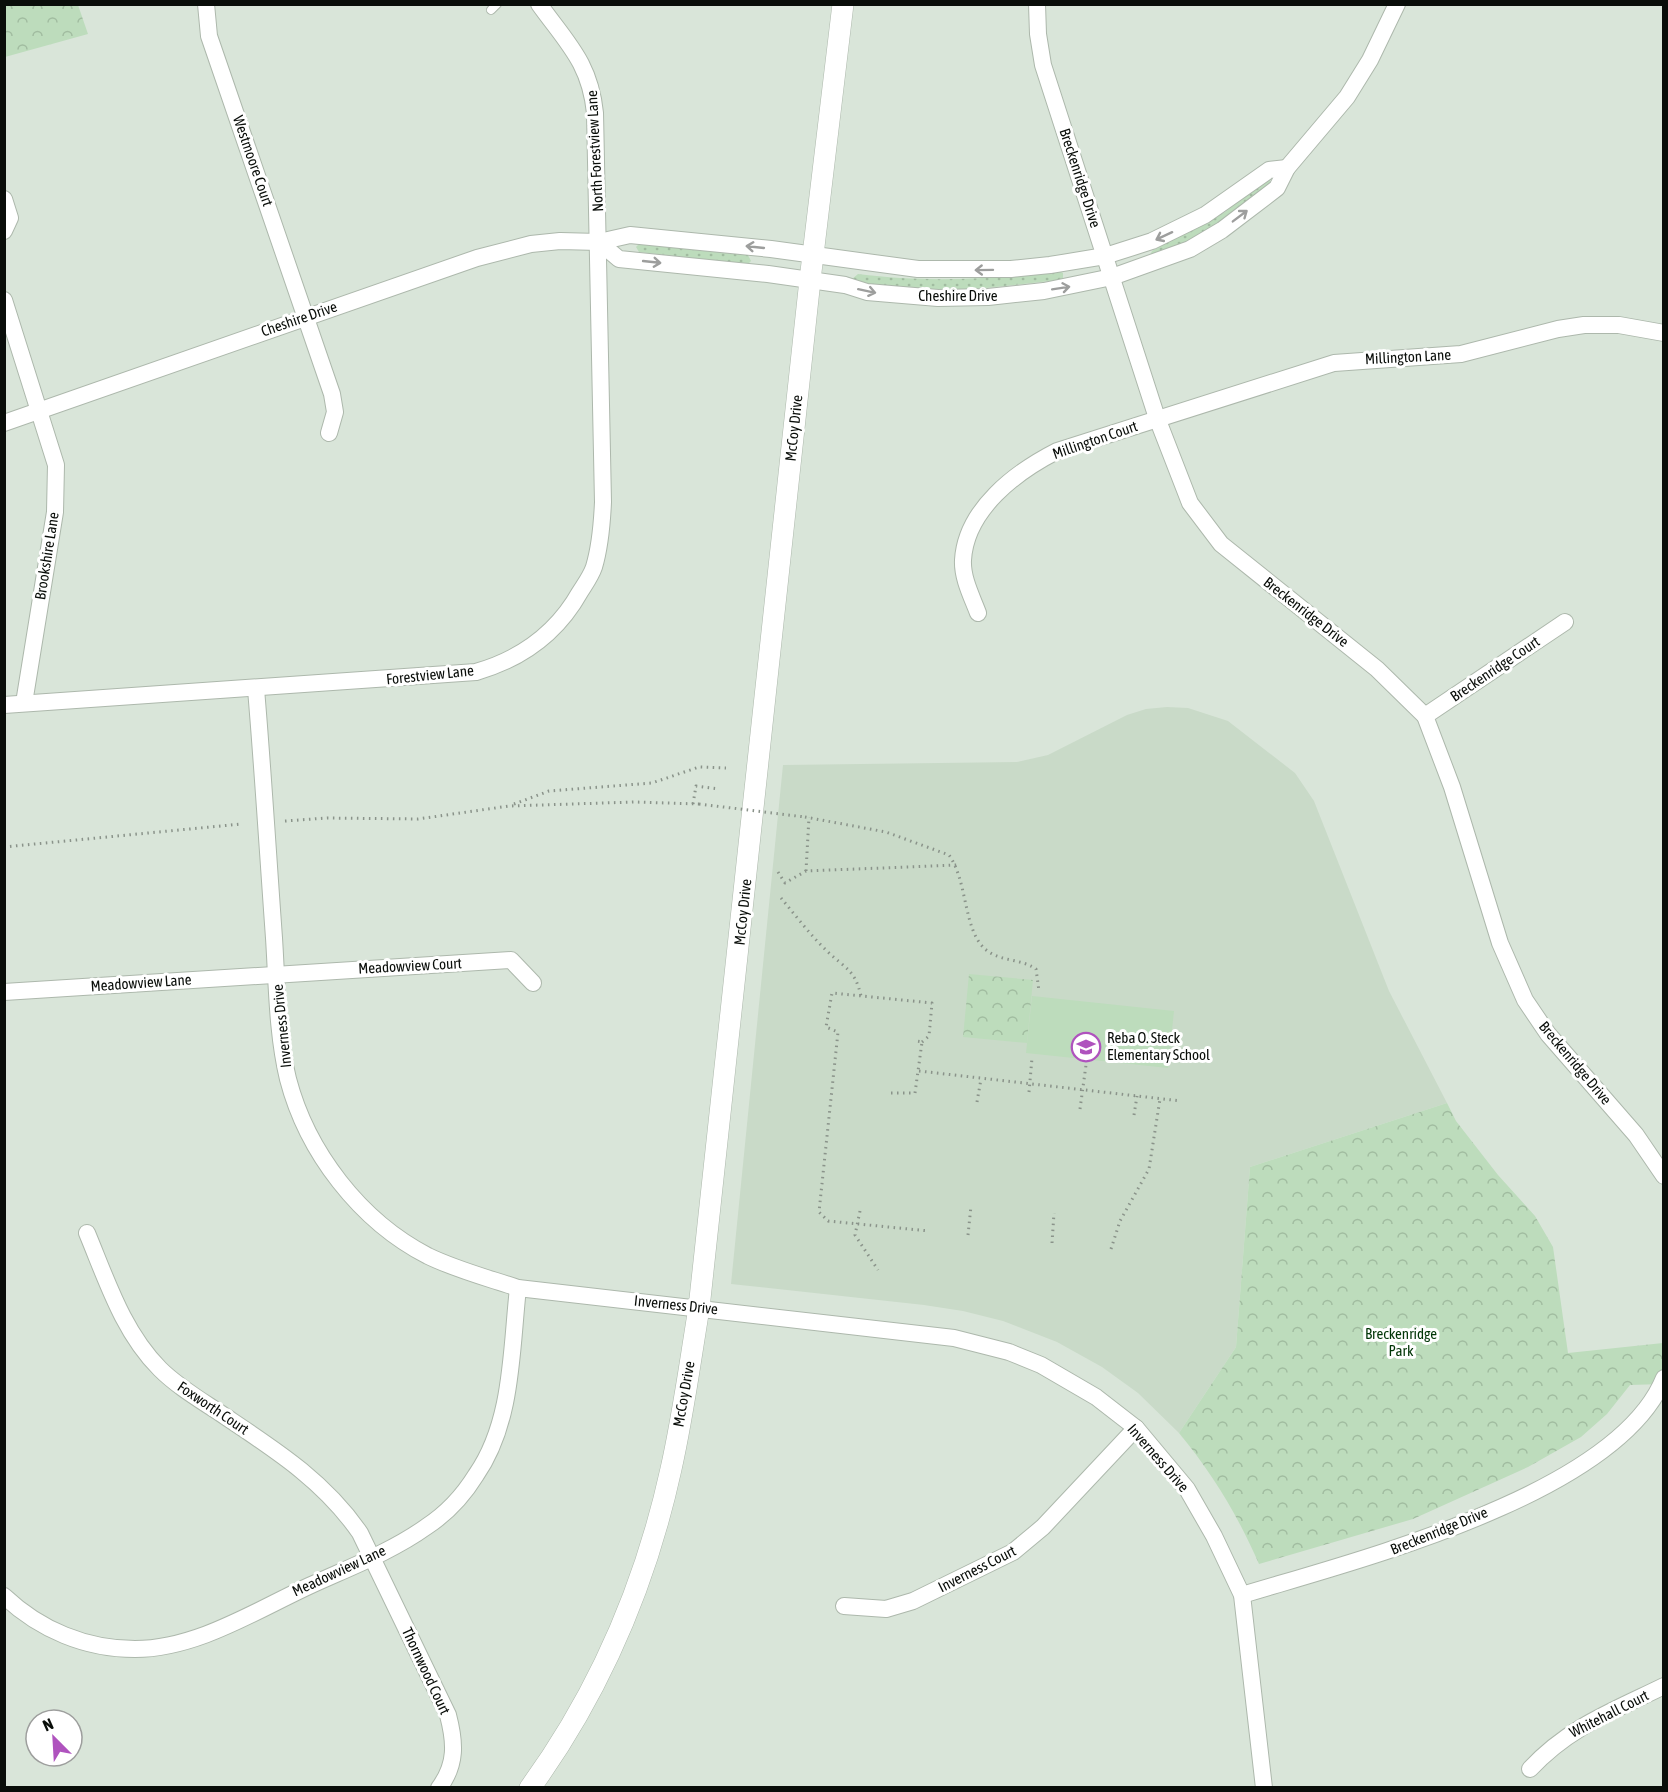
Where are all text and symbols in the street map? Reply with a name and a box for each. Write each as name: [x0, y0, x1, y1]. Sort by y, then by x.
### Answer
street label: North Forestview Lane: [583, 90, 606, 212]
street label: Westmoore Court: [230, 113, 277, 208]
street label: Breckenridge Drive: [1056, 126, 1105, 230]
one-way arrow: [1232, 210, 1248, 223]
one-way arrow: [1156, 231, 1174, 242]
one-way arrow: [746, 242, 766, 253]
one-way arrow: [641, 257, 661, 268]
one-way arrow: [975, 264, 995, 276]
one-way arrow: [1051, 283, 1070, 294]
one-way arrow: [857, 286, 876, 297]
street label: Cheshire Drive: [918, 287, 998, 304]
street label: Cheshire Drive: [259, 298, 339, 339]
street label: Millington Lane: [1365, 346, 1452, 367]
street label: McCoy Drive: [782, 394, 805, 462]
street label: Millington Court: [1050, 417, 1140, 462]
street label: Brookshire Lane: [31, 511, 62, 601]
street label: Breckenridge Drive: [1260, 573, 1352, 650]
street label: Breckenridge Court: [1447, 632, 1543, 705]
street label: Forestview Lane: [385, 661, 475, 688]
street label: McCoy Drive: [731, 878, 754, 946]
street label: Meadowview Court: [358, 954, 462, 977]
street label: Meadowview Lane: [90, 970, 192, 995]
street label: Inverness Drive: [269, 983, 294, 1069]
street label: Breckenridge Drive: [1536, 1018, 1615, 1108]
place label: Reba O. Steck Elementary School: [1107, 1029, 1210, 1063]
school or university icon: Reba O. Steck Elementary School: [1070, 1031, 1102, 1063]
street label: Inverness Drive: [633, 1292, 719, 1317]
park label: Breckenridge Park: [1365, 1325, 1437, 1359]
street label: McCoy Drive: [669, 1359, 698, 1428]
street label: Foxworth Court: [174, 1378, 252, 1438]
street label: Inverness Drive: [1124, 1420, 1193, 1495]
street label: Breckenridge Drive: [1388, 1503, 1490, 1558]
street label: Meadowview Lane: [289, 1541, 388, 1600]
street label: Inverness Court: [935, 1542, 1018, 1595]
street label: Thornwood Court: [399, 1625, 454, 1717]
street label: Whitehall Court: [1566, 1686, 1651, 1741]
north arrow: [24, 1708, 84, 1768]
text: N: [40, 1714, 56, 1734]

